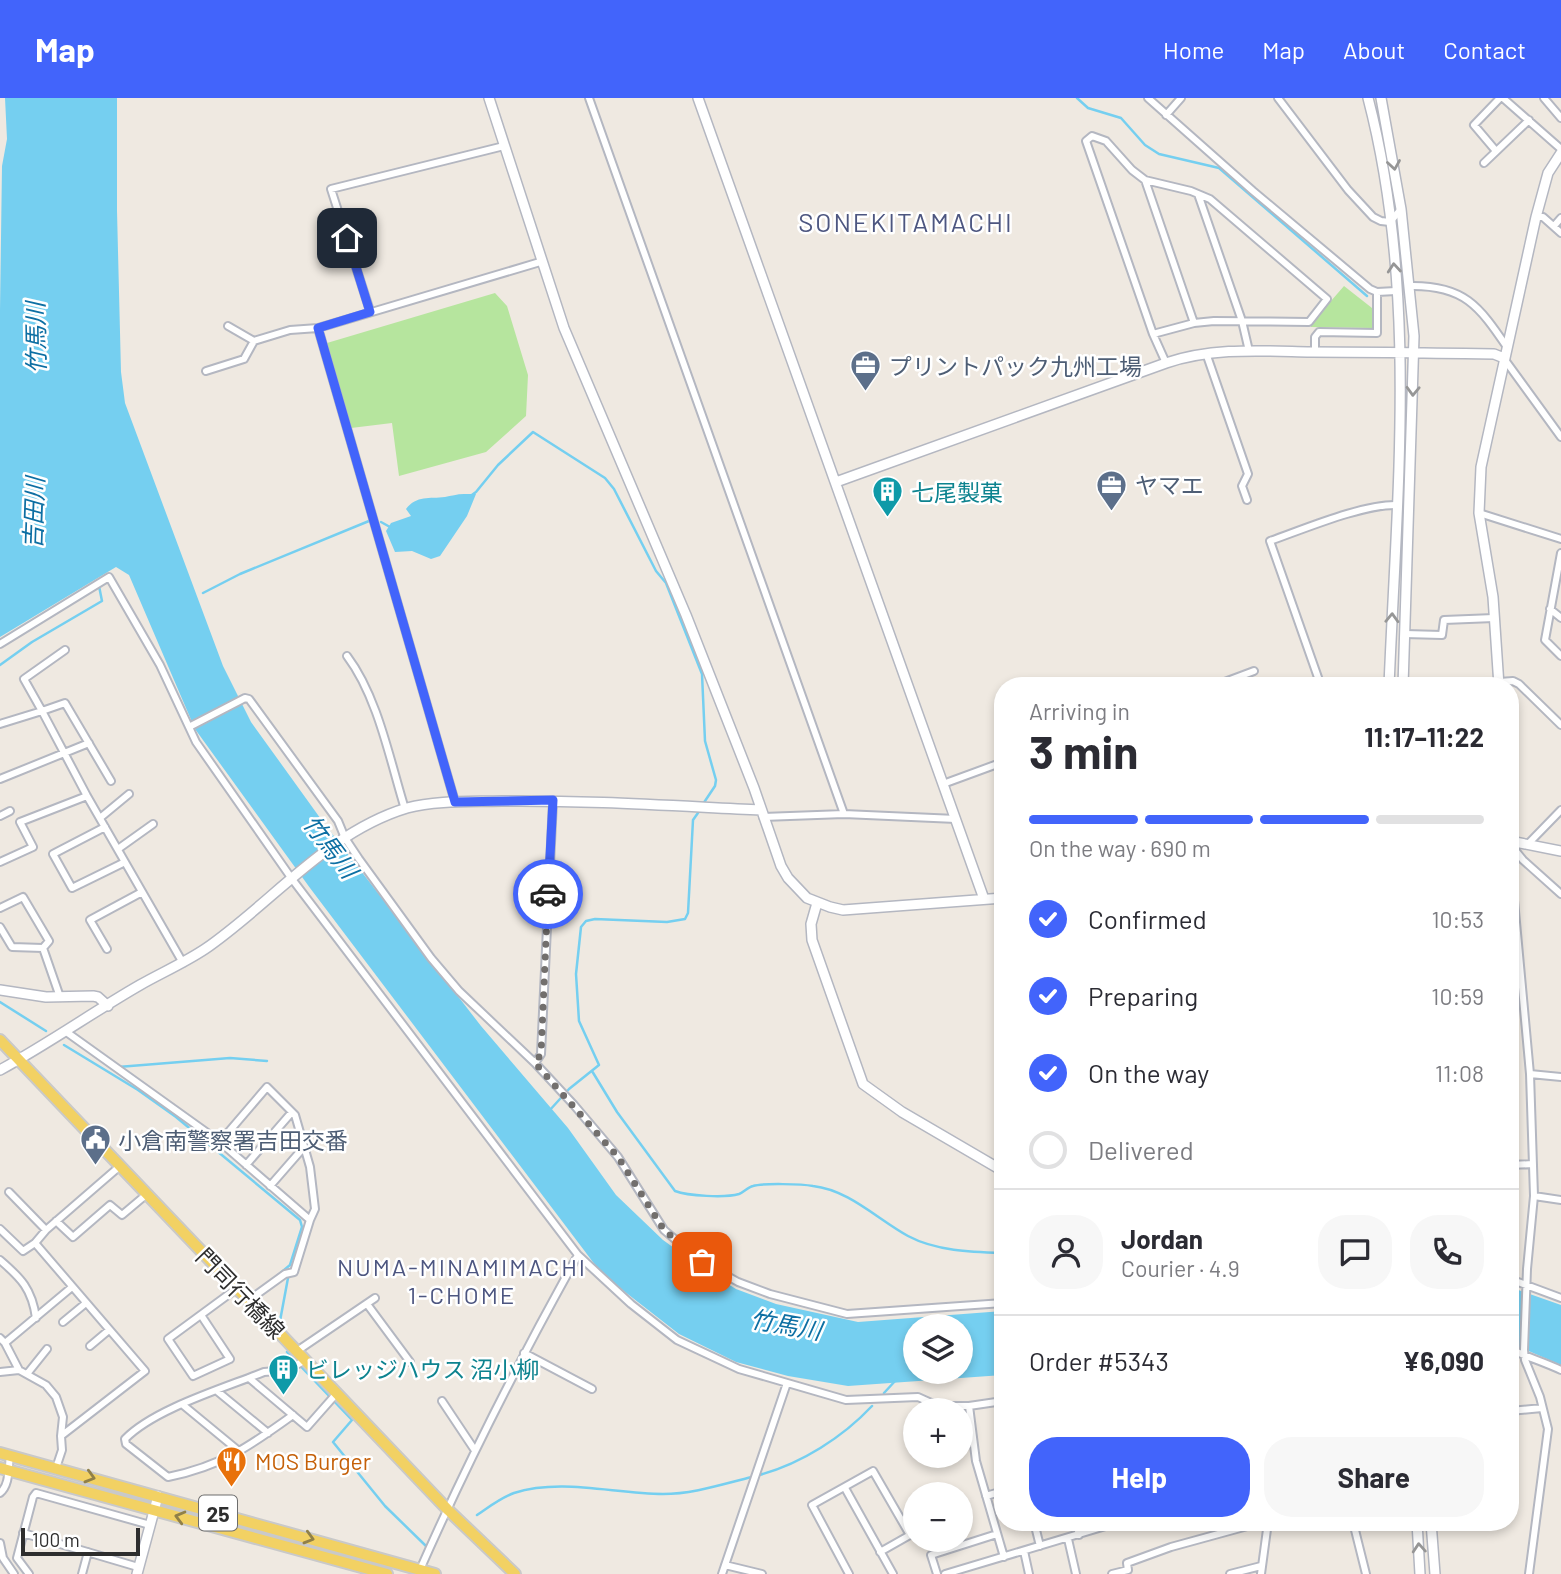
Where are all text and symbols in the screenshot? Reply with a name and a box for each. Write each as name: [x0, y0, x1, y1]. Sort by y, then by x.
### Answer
text: Map: [35, 29, 95, 69]
text: Home: [1163, 35, 1224, 64]
text: Map: [1262, 35, 1305, 64]
text: About: [1343, 35, 1405, 64]
text: Contact: [1443, 35, 1526, 64]
one-way arrow: [1386, 159, 1401, 171]
district label: SONEKITAMACHI: [798, 206, 1014, 237]
pin: [317, 208, 377, 268]
icon: home: [328, 219, 366, 257]
one-way arrow: [1387, 262, 1402, 273]
water label: 竹馬川: [20, 299, 50, 374]
office icon: プリントパック九州工場: [849, 349, 883, 393]
place label: プリントパック九州工場: [889, 352, 1142, 380]
one-way arrow: [1405, 386, 1421, 397]
office icon: ヤマエ: [1095, 468, 1129, 512]
place label: ヤマエ: [1135, 471, 1204, 499]
water label: 吉田川: [17, 474, 49, 549]
building icon: 七尾製菓: [871, 475, 905, 519]
place label: 七尾製菓: [911, 478, 1003, 506]
one-way arrow: [1384, 612, 1399, 623]
text: Arriving in: [1029, 697, 1130, 725]
text: 11:17–11:22: [1364, 721, 1484, 752]
text: 3 min: [1029, 723, 1138, 778]
water label: 竹馬川: [298, 809, 366, 886]
text: On the way · 690 m: [1029, 834, 1211, 862]
courier: [513, 859, 583, 929]
icon: car: [529, 875, 567, 913]
icon: check: [1029, 900, 1067, 938]
text: Confirmed: [1088, 903, 1207, 934]
text: 10:53: [1431, 905, 1484, 933]
icon: check: [1029, 977, 1067, 1015]
text: Preparing: [1088, 980, 1198, 1011]
text: 10:59: [1431, 982, 1484, 1010]
icon: check: [1029, 1054, 1067, 1092]
text: On the way: [1088, 1057, 1209, 1088]
text: 11:08: [1435, 1059, 1484, 1087]
public building icon: 小倉南警察署吉田交番: [78, 1123, 112, 1167]
place label: 小倉南警察署吉田交番: [118, 1126, 348, 1154]
text: Delivered: [1088, 1134, 1194, 1165]
button: person: [1029, 1215, 1103, 1289]
button: chat: [1318, 1215, 1392, 1289]
button: phone: [1410, 1215, 1484, 1289]
text: Jordan: [1121, 1223, 1203, 1254]
pin: [672, 1232, 732, 1292]
street label: 門司行橋線: [191, 1242, 291, 1344]
icon: bag: [683, 1243, 721, 1281]
district label: NUMA-MINAMIMACHI 1-CHOME: [337, 1252, 587, 1309]
text: Courier · 4.9: [1121, 1254, 1240, 1282]
water label: 竹馬川: [748, 1303, 827, 1345]
map controls: [903, 1314, 973, 1552]
button: layers: [903, 1314, 973, 1384]
text: Order #5343: [1029, 1345, 1169, 1376]
text: ¥6,090: [1403, 1345, 1484, 1376]
building icon: ビレッジハウス 沼小柳: [266, 1352, 300, 1396]
place label: ビレッジハウス 沼小柳: [306, 1355, 539, 1383]
button: +: [903, 1398, 973, 1468]
button: Help: [1029, 1437, 1250, 1517]
button: Share: [1264, 1437, 1484, 1517]
restaurant icon: MOS Burger: [215, 1444, 249, 1488]
place label: MOS Burger: [255, 1447, 372, 1475]
one-way arrow: [83, 1469, 95, 1483]
button: −: [903, 1482, 973, 1552]
road number: 25: [199, 1496, 237, 1530]
one-way arrow: [174, 1511, 186, 1525]
scale bar: [21, 1525, 140, 1557]
text: 100 m: [32, 1528, 80, 1551]
one-way arrow: [303, 1530, 315, 1545]
one-way arrow: [1411, 1542, 1426, 1553]

